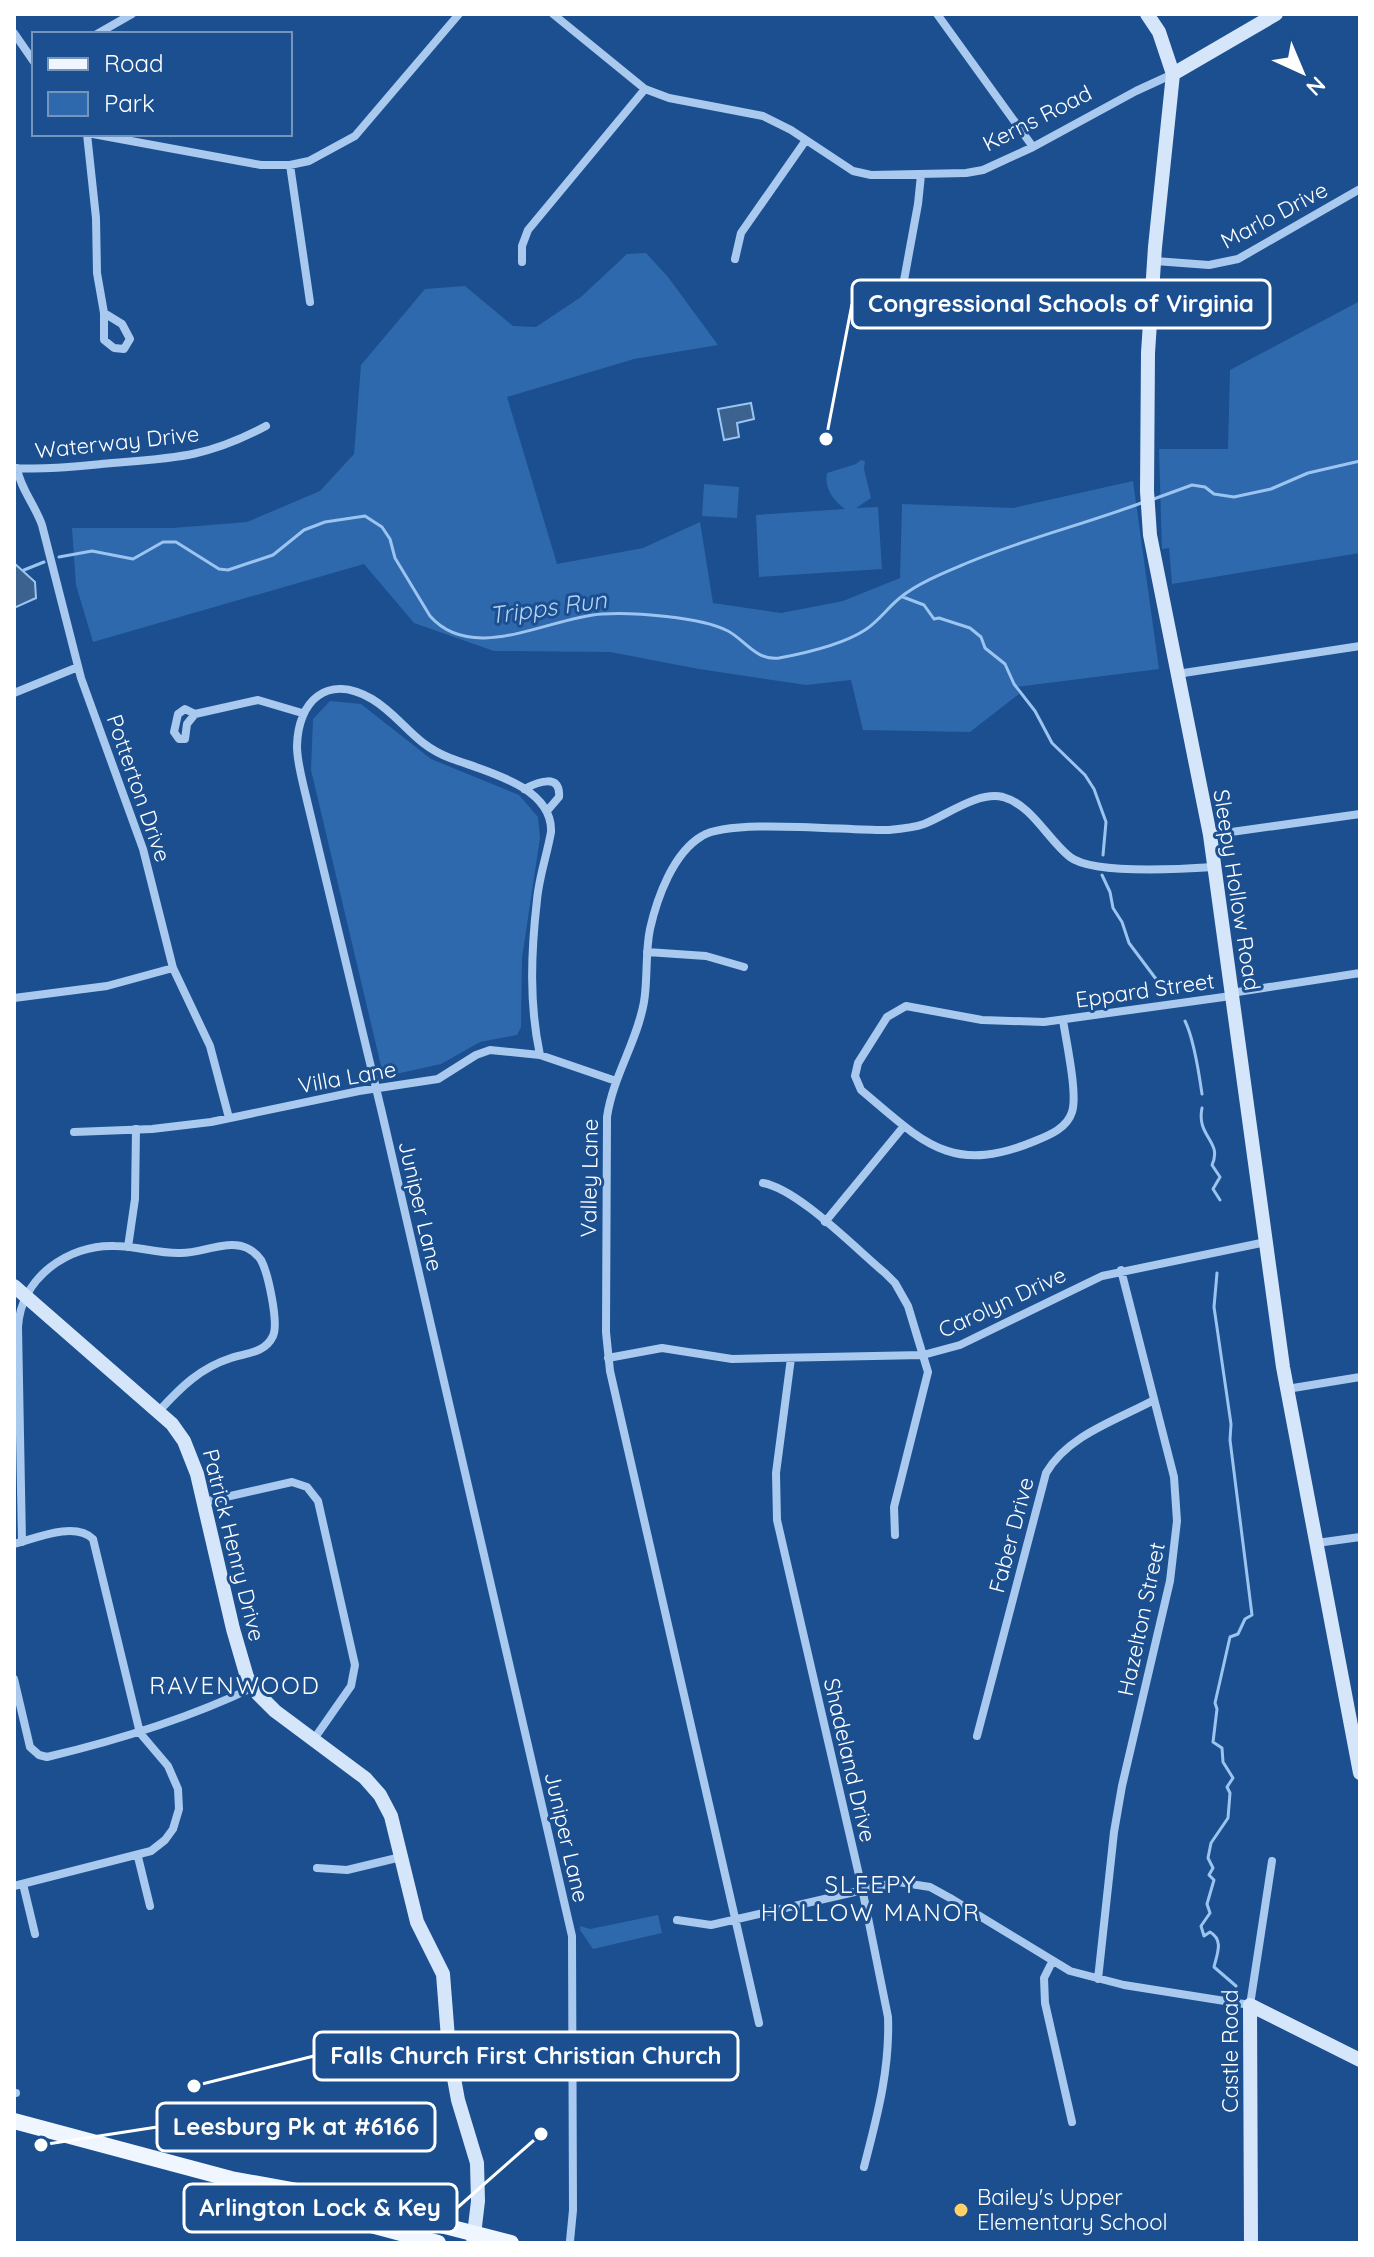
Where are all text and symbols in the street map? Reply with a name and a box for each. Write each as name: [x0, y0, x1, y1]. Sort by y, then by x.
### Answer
legend: [32, 32, 292, 136]
north arrow: [1262, 32, 1342, 112]
text: Road: [104, 48, 164, 78]
text: N: [1300, 71, 1331, 102]
street label: Kerns Road: [978, 79, 1096, 157]
text: Park: [104, 88, 155, 118]
street label: Marlo Drive: [1216, 175, 1332, 255]
callout: Congressional Schools of Virginia: [852, 280, 1270, 328]
text: Congressional Schools of Virginia: [868, 288, 1254, 318]
street label: Waterway Drive: [33, 419, 201, 465]
water label: Tripps Run: [487, 584, 609, 630]
street label: Potterton Drive: [101, 711, 177, 865]
street label: Sleepy Hollow Road: [1207, 787, 1267, 993]
street label: Eppard Street: [1074, 966, 1216, 1014]
street label: Villa Lane: [296, 1055, 398, 1099]
street label: Valley Lane: [574, 1118, 604, 1238]
street label: Juniper Lane: [392, 1138, 450, 1274]
street label: Carolyn Drive: [934, 1260, 1070, 1344]
street label: Patrick Henry Drive: [197, 1446, 271, 1644]
street label: Faber Drive: [982, 1474, 1040, 1596]
street label: Hazelton Street: [1111, 1540, 1171, 1698]
district label: RAVENWOOD: [149, 1670, 321, 1700]
street label: Shadeland Drive: [818, 1675, 882, 1845]
street label: Juniper Lane: [538, 1769, 596, 1905]
district label: SLEEPY HOLLOW MANOR: [761, 1869, 981, 1927]
street label: Castle Road: [1216, 1989, 1244, 2113]
callout: Falls Church First Christian Church: [314, 2032, 738, 2080]
text: Falls Church First Christian Church: [330, 2040, 722, 2070]
callout: Leesburg Pk at #6166: [157, 2103, 435, 2151]
text: Leesburg Pk at #6166: [173, 2111, 419, 2141]
place label: Bailey's Upper Elementary School: [977, 2183, 1168, 2236]
callout: Arlington Lock & Key: [184, 2184, 457, 2232]
text: Arlington Lock & Key: [199, 2192, 441, 2222]
marker: Bailey's Upper Elementary School: [952, 2201, 970, 2219]

